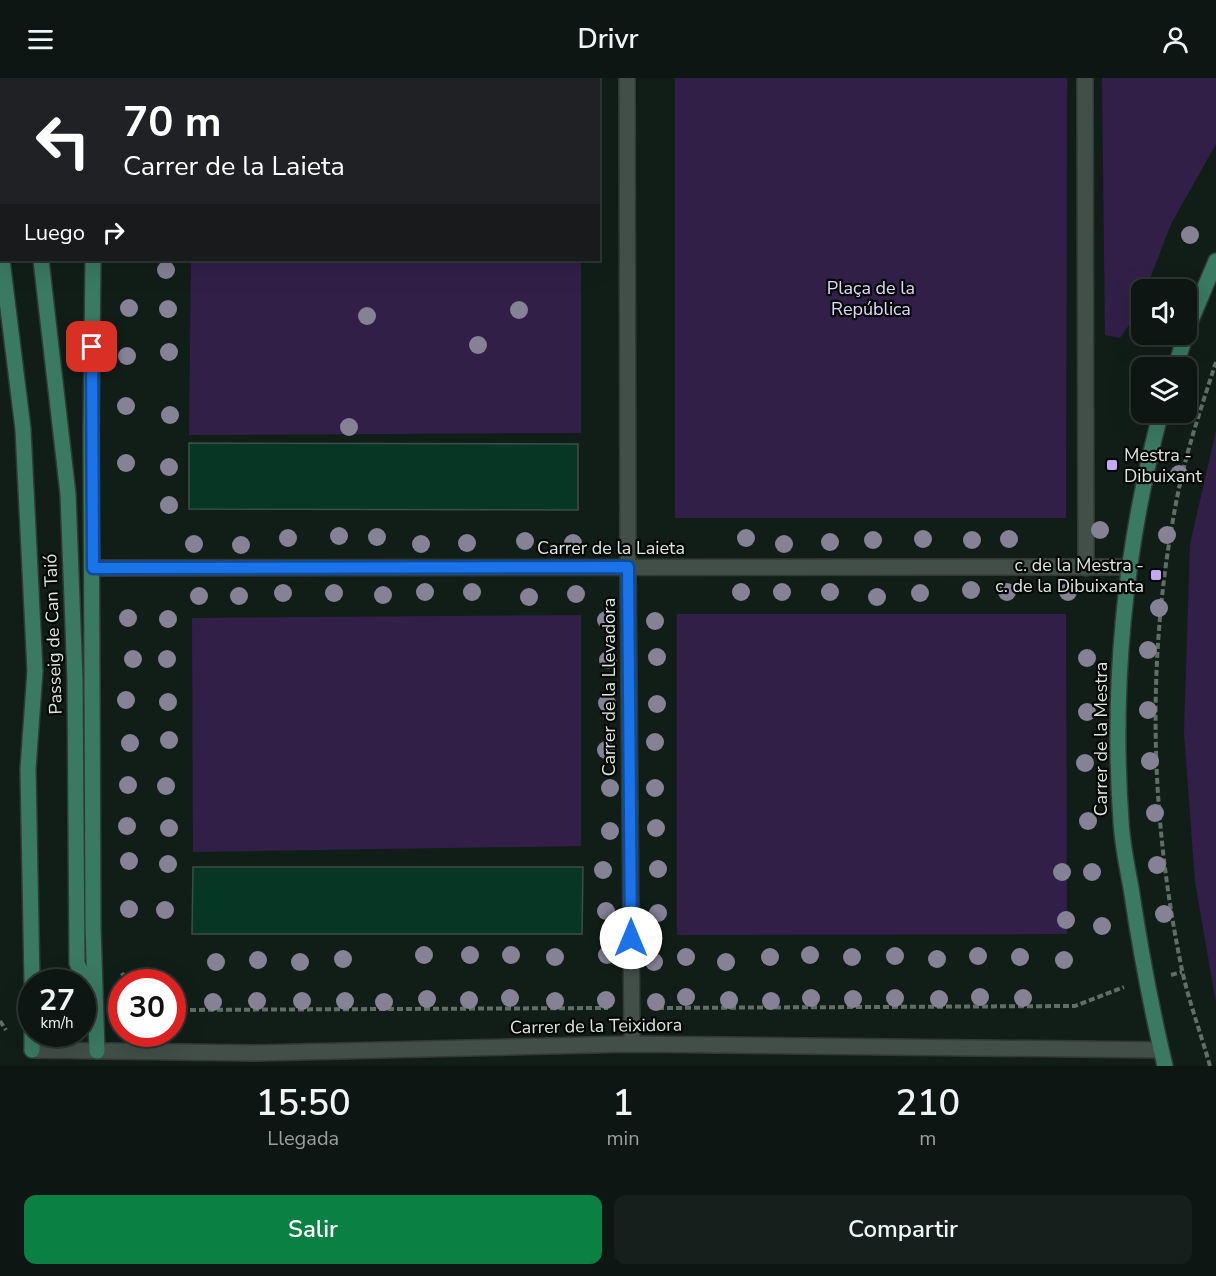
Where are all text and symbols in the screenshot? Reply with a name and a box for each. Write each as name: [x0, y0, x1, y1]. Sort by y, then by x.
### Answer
text: Drivr: [577, 21, 639, 58]
icon: menu: [24, 23, 57, 56]
icon: person: [1159, 23, 1192, 56]
text: 70 m: [123, 94, 222, 151]
icon: left: [24, 102, 102, 180]
text: Carrer de la Laieta: [123, 148, 345, 185]
icon: right: [97, 216, 130, 249]
text: Luego: [24, 218, 85, 248]
park label: Plaça de la República: [827, 276, 915, 321]
map controls: [1131, 279, 1197, 423]
button: sound: [1131, 279, 1197, 345]
pin: [66, 321, 117, 372]
icon: arrive: [75, 330, 108, 363]
button: layers: [1131, 357, 1197, 423]
place label: Mestra - Dibuixant: [1124, 443, 1202, 488]
marker: Mestra - Dibuixant: [1105, 458, 1119, 472]
street label: Carrer de la Laieta: [537, 536, 685, 560]
street label: Passeig de Can Taió: [38, 553, 68, 715]
place label: c. de la Mestra - c. de la Dibuixanta: [995, 553, 1144, 598]
marker: c. de la Mestra - c. de la Dibuixanta: [1149, 568, 1163, 582]
street label: Carrer de la Llevadora: [597, 598, 621, 776]
street label: Carrer de la Mestra: [1089, 662, 1113, 816]
position arrow: [599, 906, 663, 970]
speed limit sign: 30: [108, 969, 186, 1047]
text: 27: [39, 980, 75, 1021]
street label: Carrer de la Teixidora: [510, 1012, 682, 1040]
text: km/h: [40, 1013, 74, 1033]
text: 15:50: [256, 1079, 351, 1128]
text: 1: [612, 1079, 634, 1128]
text: 210: [895, 1079, 960, 1128]
text: Llegada: [267, 1125, 339, 1152]
text: min: [607, 1125, 640, 1152]
text: m: [919, 1125, 936, 1152]
button: Salir: [24, 1195, 602, 1264]
button: Compartir: [614, 1195, 1192, 1264]

